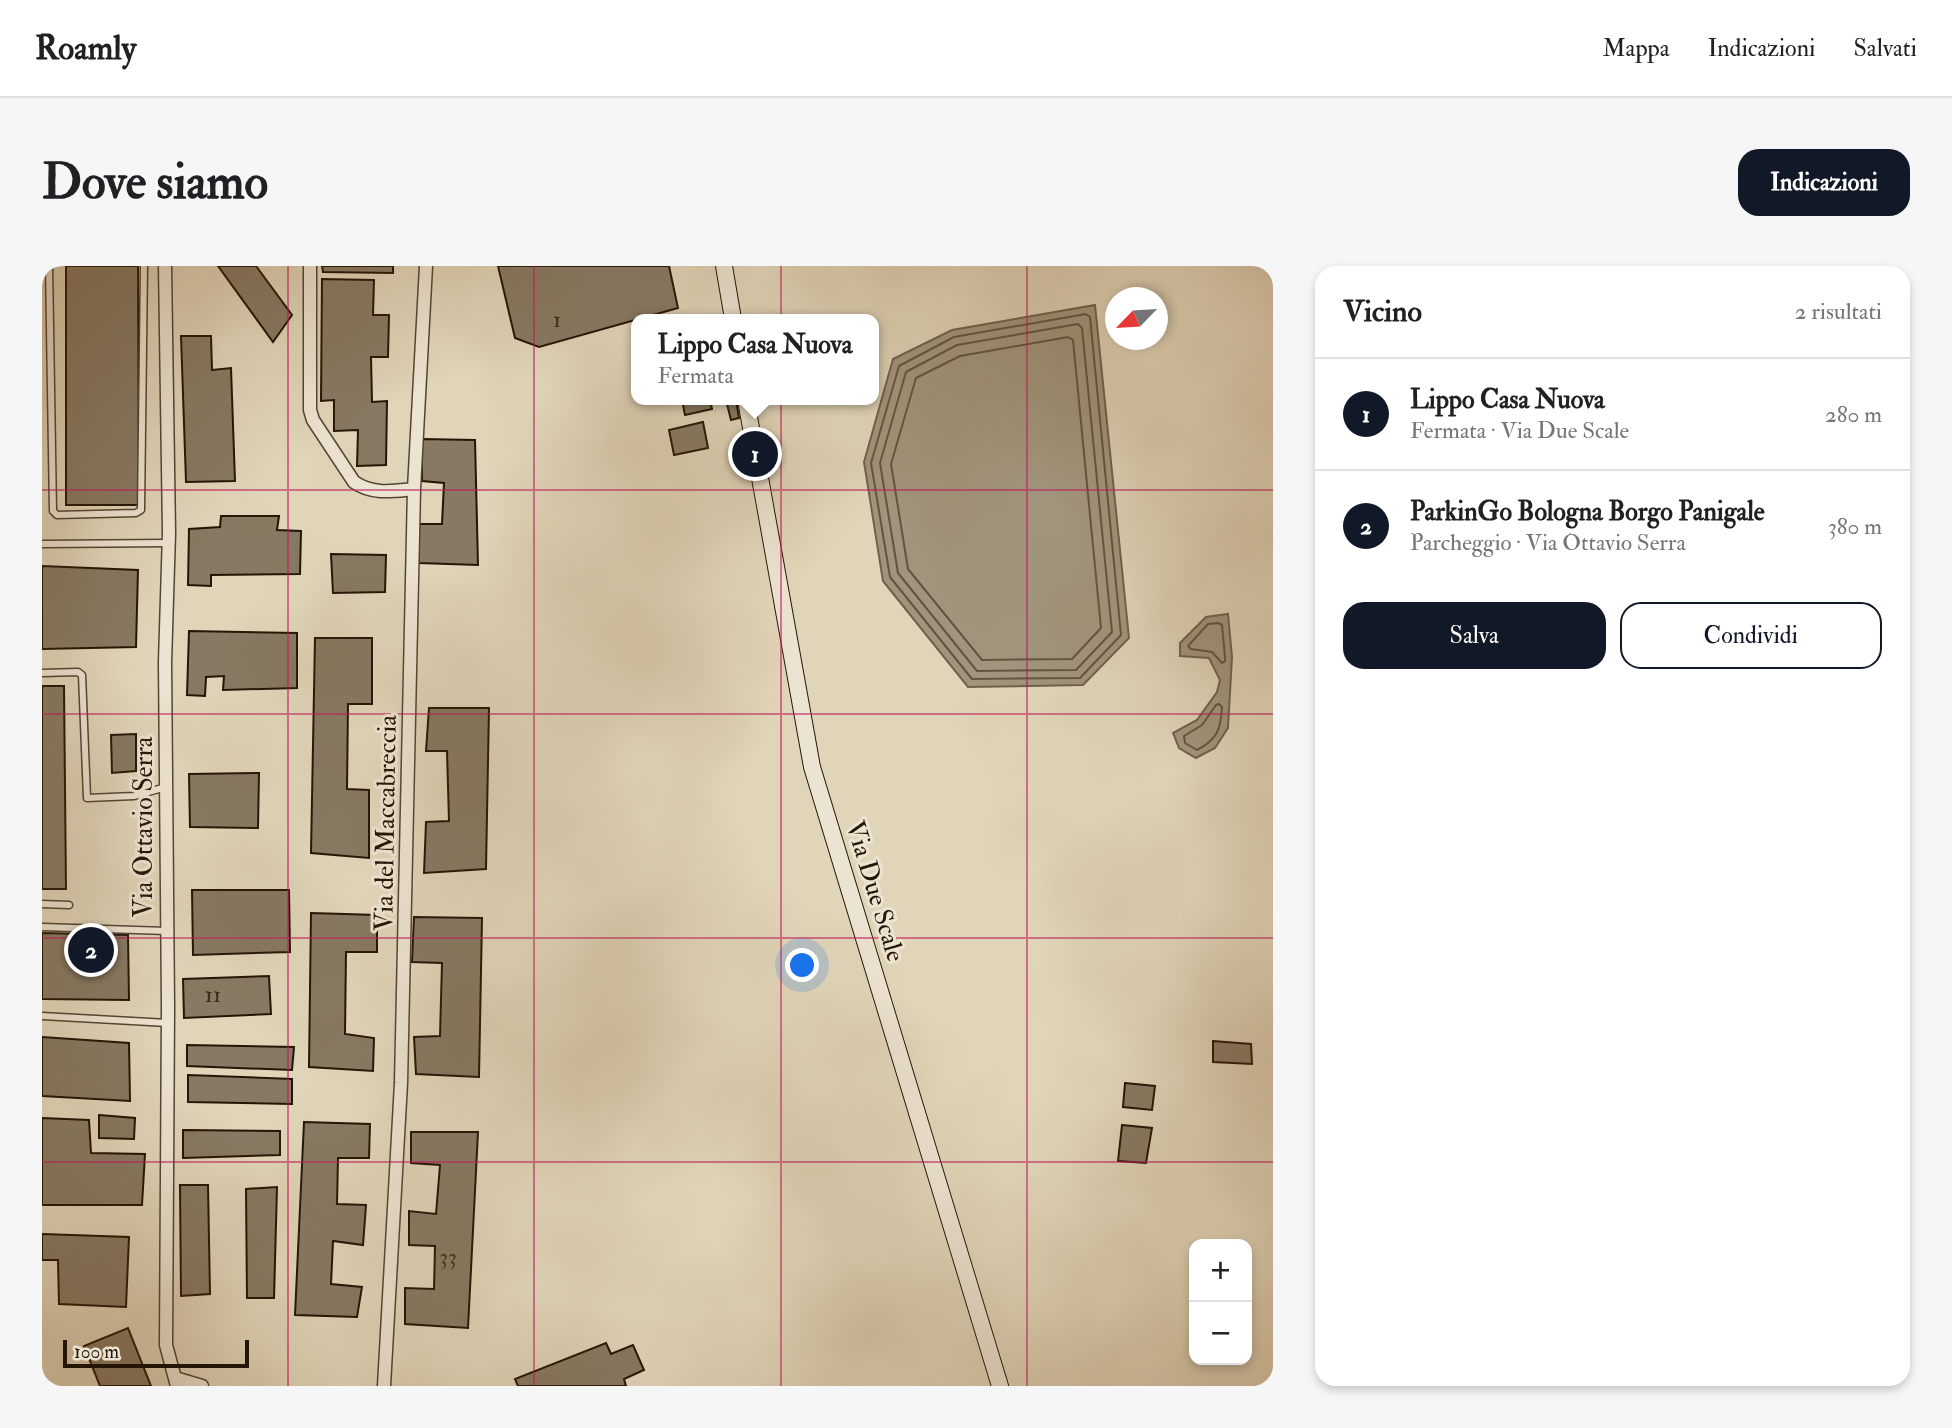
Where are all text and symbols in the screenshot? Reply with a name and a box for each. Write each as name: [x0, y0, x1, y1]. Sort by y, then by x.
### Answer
text: Roamly: [35, 28, 136, 69]
text: Mappa: [1603, 33, 1670, 64]
text: Indicazioni: [1708, 33, 1815, 64]
text: Salvati: [1853, 33, 1917, 64]
button: Indicazioni: [1738, 149, 1910, 216]
text: Dove siamo: [42, 152, 268, 213]
north arrow: [1105, 287, 1168, 350]
text: Vicino: [1343, 293, 1422, 330]
text: 2 risultati: [1795, 297, 1882, 326]
house number: 1: [553, 305, 561, 334]
popup: [631, 314, 879, 405]
text: Lippo Casa Nuova: [658, 329, 852, 361]
text: Fermata: [658, 361, 734, 390]
text: Lippo Casa Nuova: [1410, 384, 1605, 416]
text: 1: [1362, 400, 1370, 429]
text: 280 m: [1825, 400, 1882, 429]
text: Fermata · Via Due Scale: [1410, 416, 1629, 445]
pin: 1: [732, 428, 778, 480]
text: ParkinGo Bologna Borgo Panigale: [1410, 496, 1765, 528]
text: 2: [1360, 512, 1372, 541]
text: 380 m: [1828, 512, 1882, 541]
text: Parcheggio · Via Ottavio Serra: [1410, 528, 1686, 557]
button: Salva: [1343, 602, 1606, 669]
button: Condividi: [1620, 602, 1882, 669]
street label: Via del Maccabreccia: [368, 714, 404, 931]
street label: Via Ottavio Serra: [128, 736, 160, 918]
street label: Via Due Scale: [838, 817, 912, 966]
pin: 2: [68, 924, 114, 976]
your location: [785, 948, 819, 982]
house number: 11: [205, 980, 221, 1009]
map controls: [1189, 1239, 1252, 1365]
button: +: [1189, 1239, 1252, 1302]
house number: 33: [439, 1242, 457, 1271]
button: −: [1189, 1302, 1252, 1365]
scale bar: [63, 1337, 248, 1369]
text: 100 m: [74, 1340, 119, 1364]

